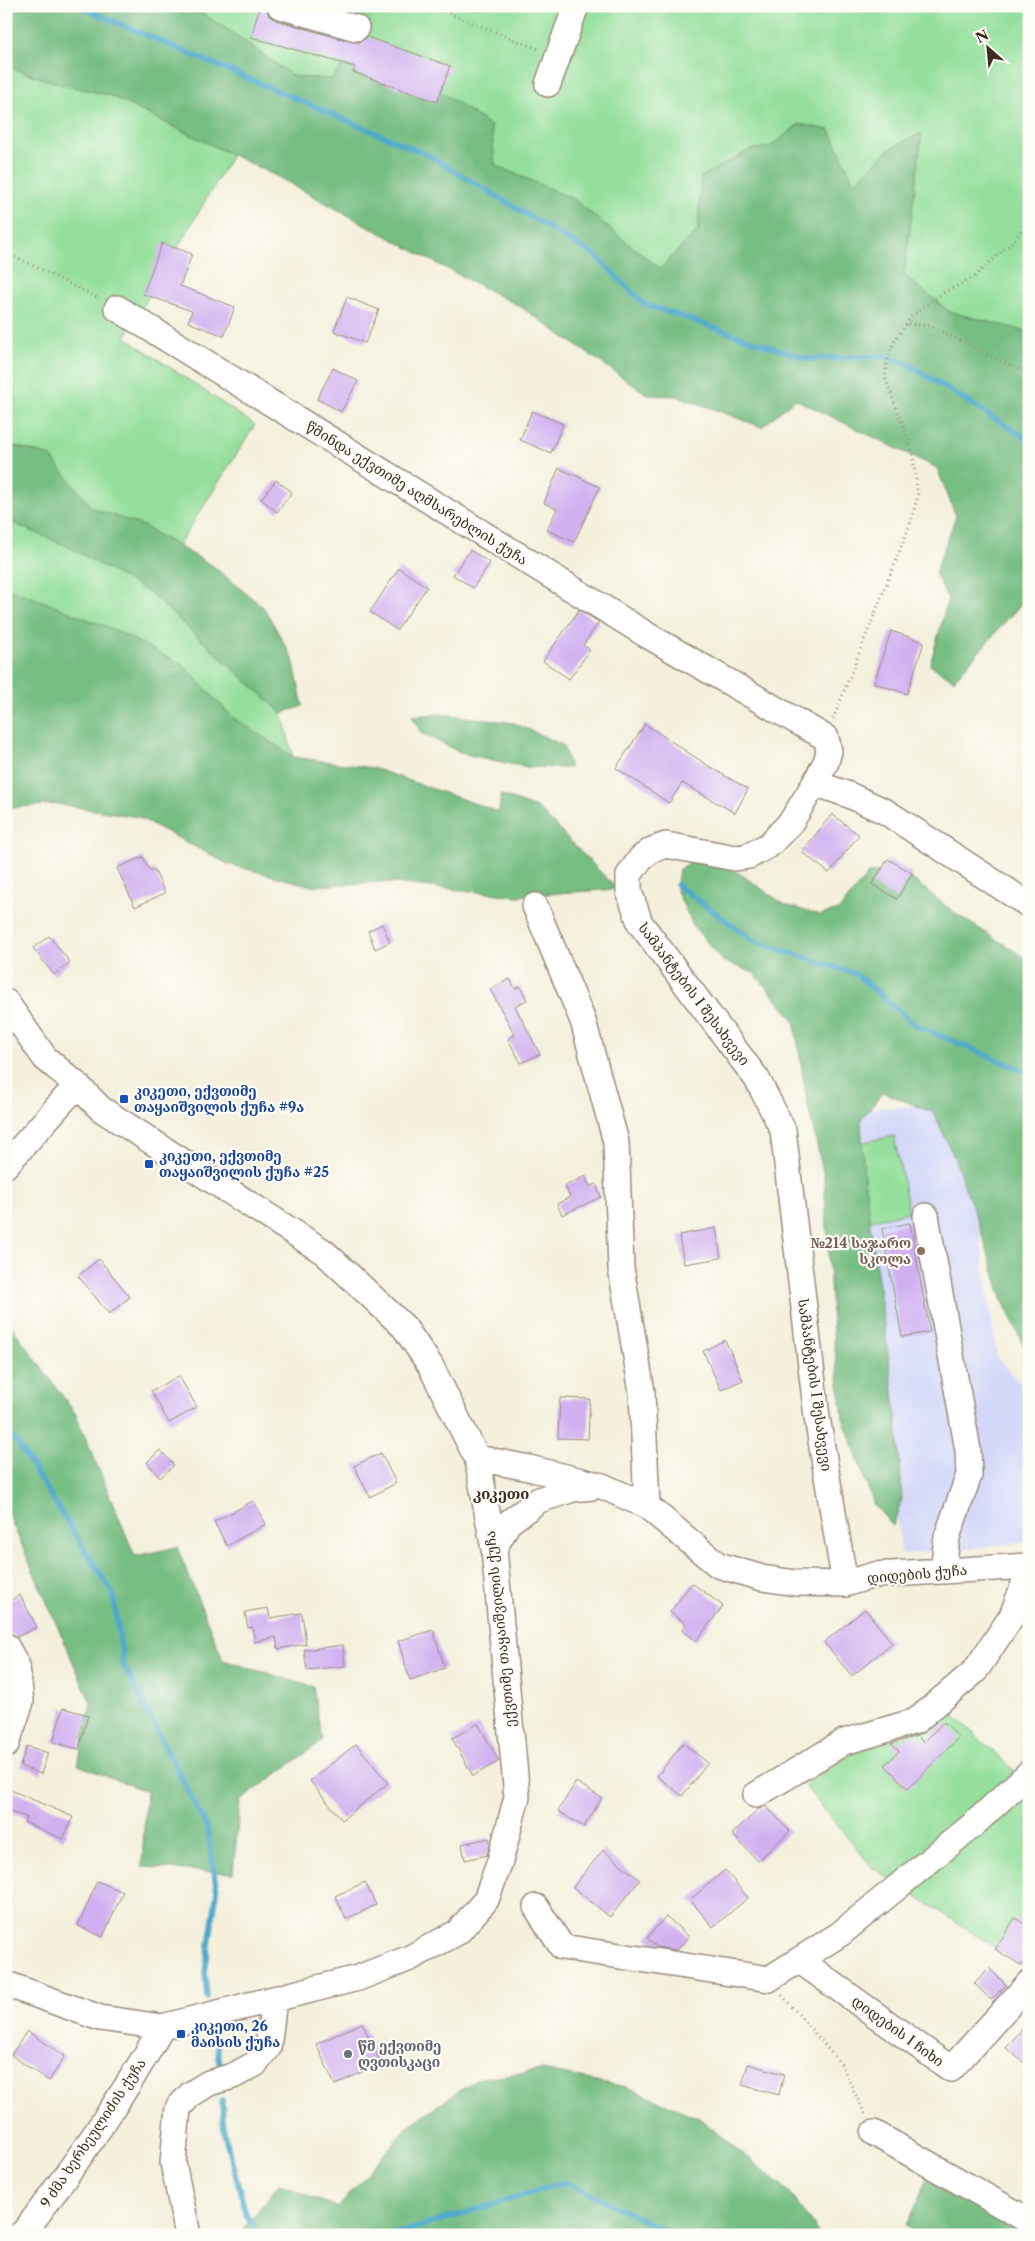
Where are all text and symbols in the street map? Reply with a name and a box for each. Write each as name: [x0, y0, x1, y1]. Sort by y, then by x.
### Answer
north arrow: [962, 22, 1012, 72]
text: N: [973, 26, 992, 47]
street label: წმინდა ექვთიმე აღმსარებლის ქუჩა: [303, 417, 531, 569]
street label: სამპანტების I შესახვევი: [634, 919, 754, 1069]
place label: კიკეთი, ექვთიმე თაყაიშვილის ქუჩა #9ა: [134, 1082, 304, 1116]
marker: კიკეთი, ექვთიმე თაყაიშვილის ქუჩა #9ა: [118, 1093, 130, 1105]
place label: კიკეთი, ექვთიმე თაყაიშვილის ქუჩა #25: [159, 1147, 329, 1181]
marker: კიკეთი, ექვთიმე თაყაიშვილის ქუჩა #25: [143, 1158, 155, 1170]
place label: №214 საჯარო სკოლა: [810, 1234, 911, 1268]
marker: №214 საჯარო სკოლა: [915, 1245, 927, 1257]
street label: სამპანტების I შესახვევი: [794, 1297, 836, 1473]
district label: კიკეთი: [473, 1484, 529, 1503]
street label: ექვთიმე თაყაიშვილის ქუჩა: [481, 1530, 519, 1728]
street label: დიდების ქუჩა: [866, 1561, 968, 1587]
street label: დიდების I ჩიხი: [849, 1992, 948, 2070]
place label: კიკეთი, 26 მაისის ქუჩა: [191, 2017, 280, 2051]
marker: კიკეთი, 26 მაისის ქუჩა: [175, 2028, 187, 2040]
place label: წმ ექვთიმე ღვთისკაცი: [358, 2037, 441, 2071]
marker: წმ ექვთიმე ღვთისკაცი: [342, 2048, 354, 2060]
street label: 9 ძმა ხერხეულიძის ქუჩა: [36, 2055, 150, 2211]

